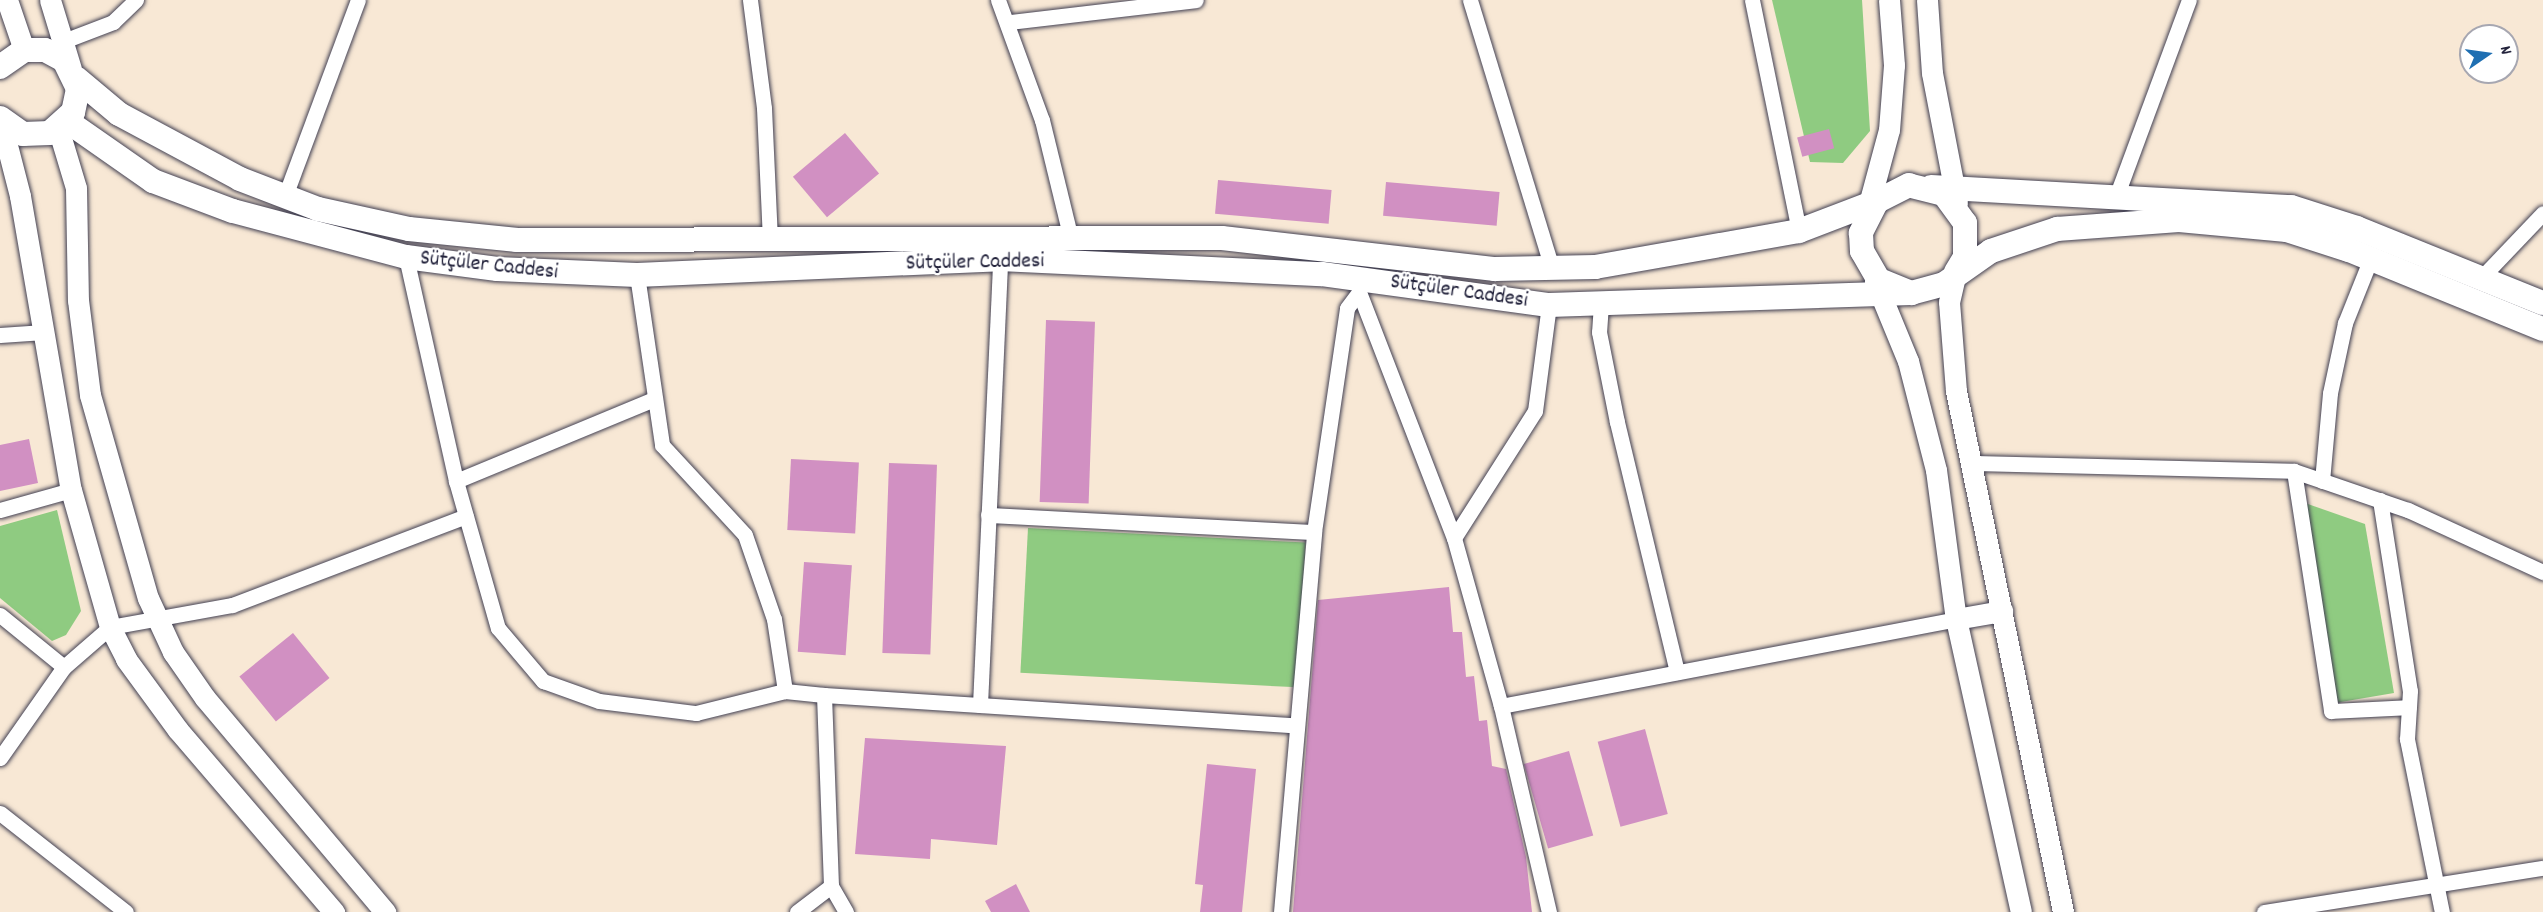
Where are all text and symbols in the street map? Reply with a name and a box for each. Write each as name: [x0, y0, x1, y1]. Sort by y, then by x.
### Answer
north arrow: [2459, 24, 2519, 84]
text: N: [2493, 44, 2517, 57]
street label: Sütçüler Caddesi: [419, 246, 559, 286]
street label: Sütçüler Caddesi: [906, 249, 1044, 277]
street label: Sütçüler Caddesi: [1389, 269, 1529, 315]

